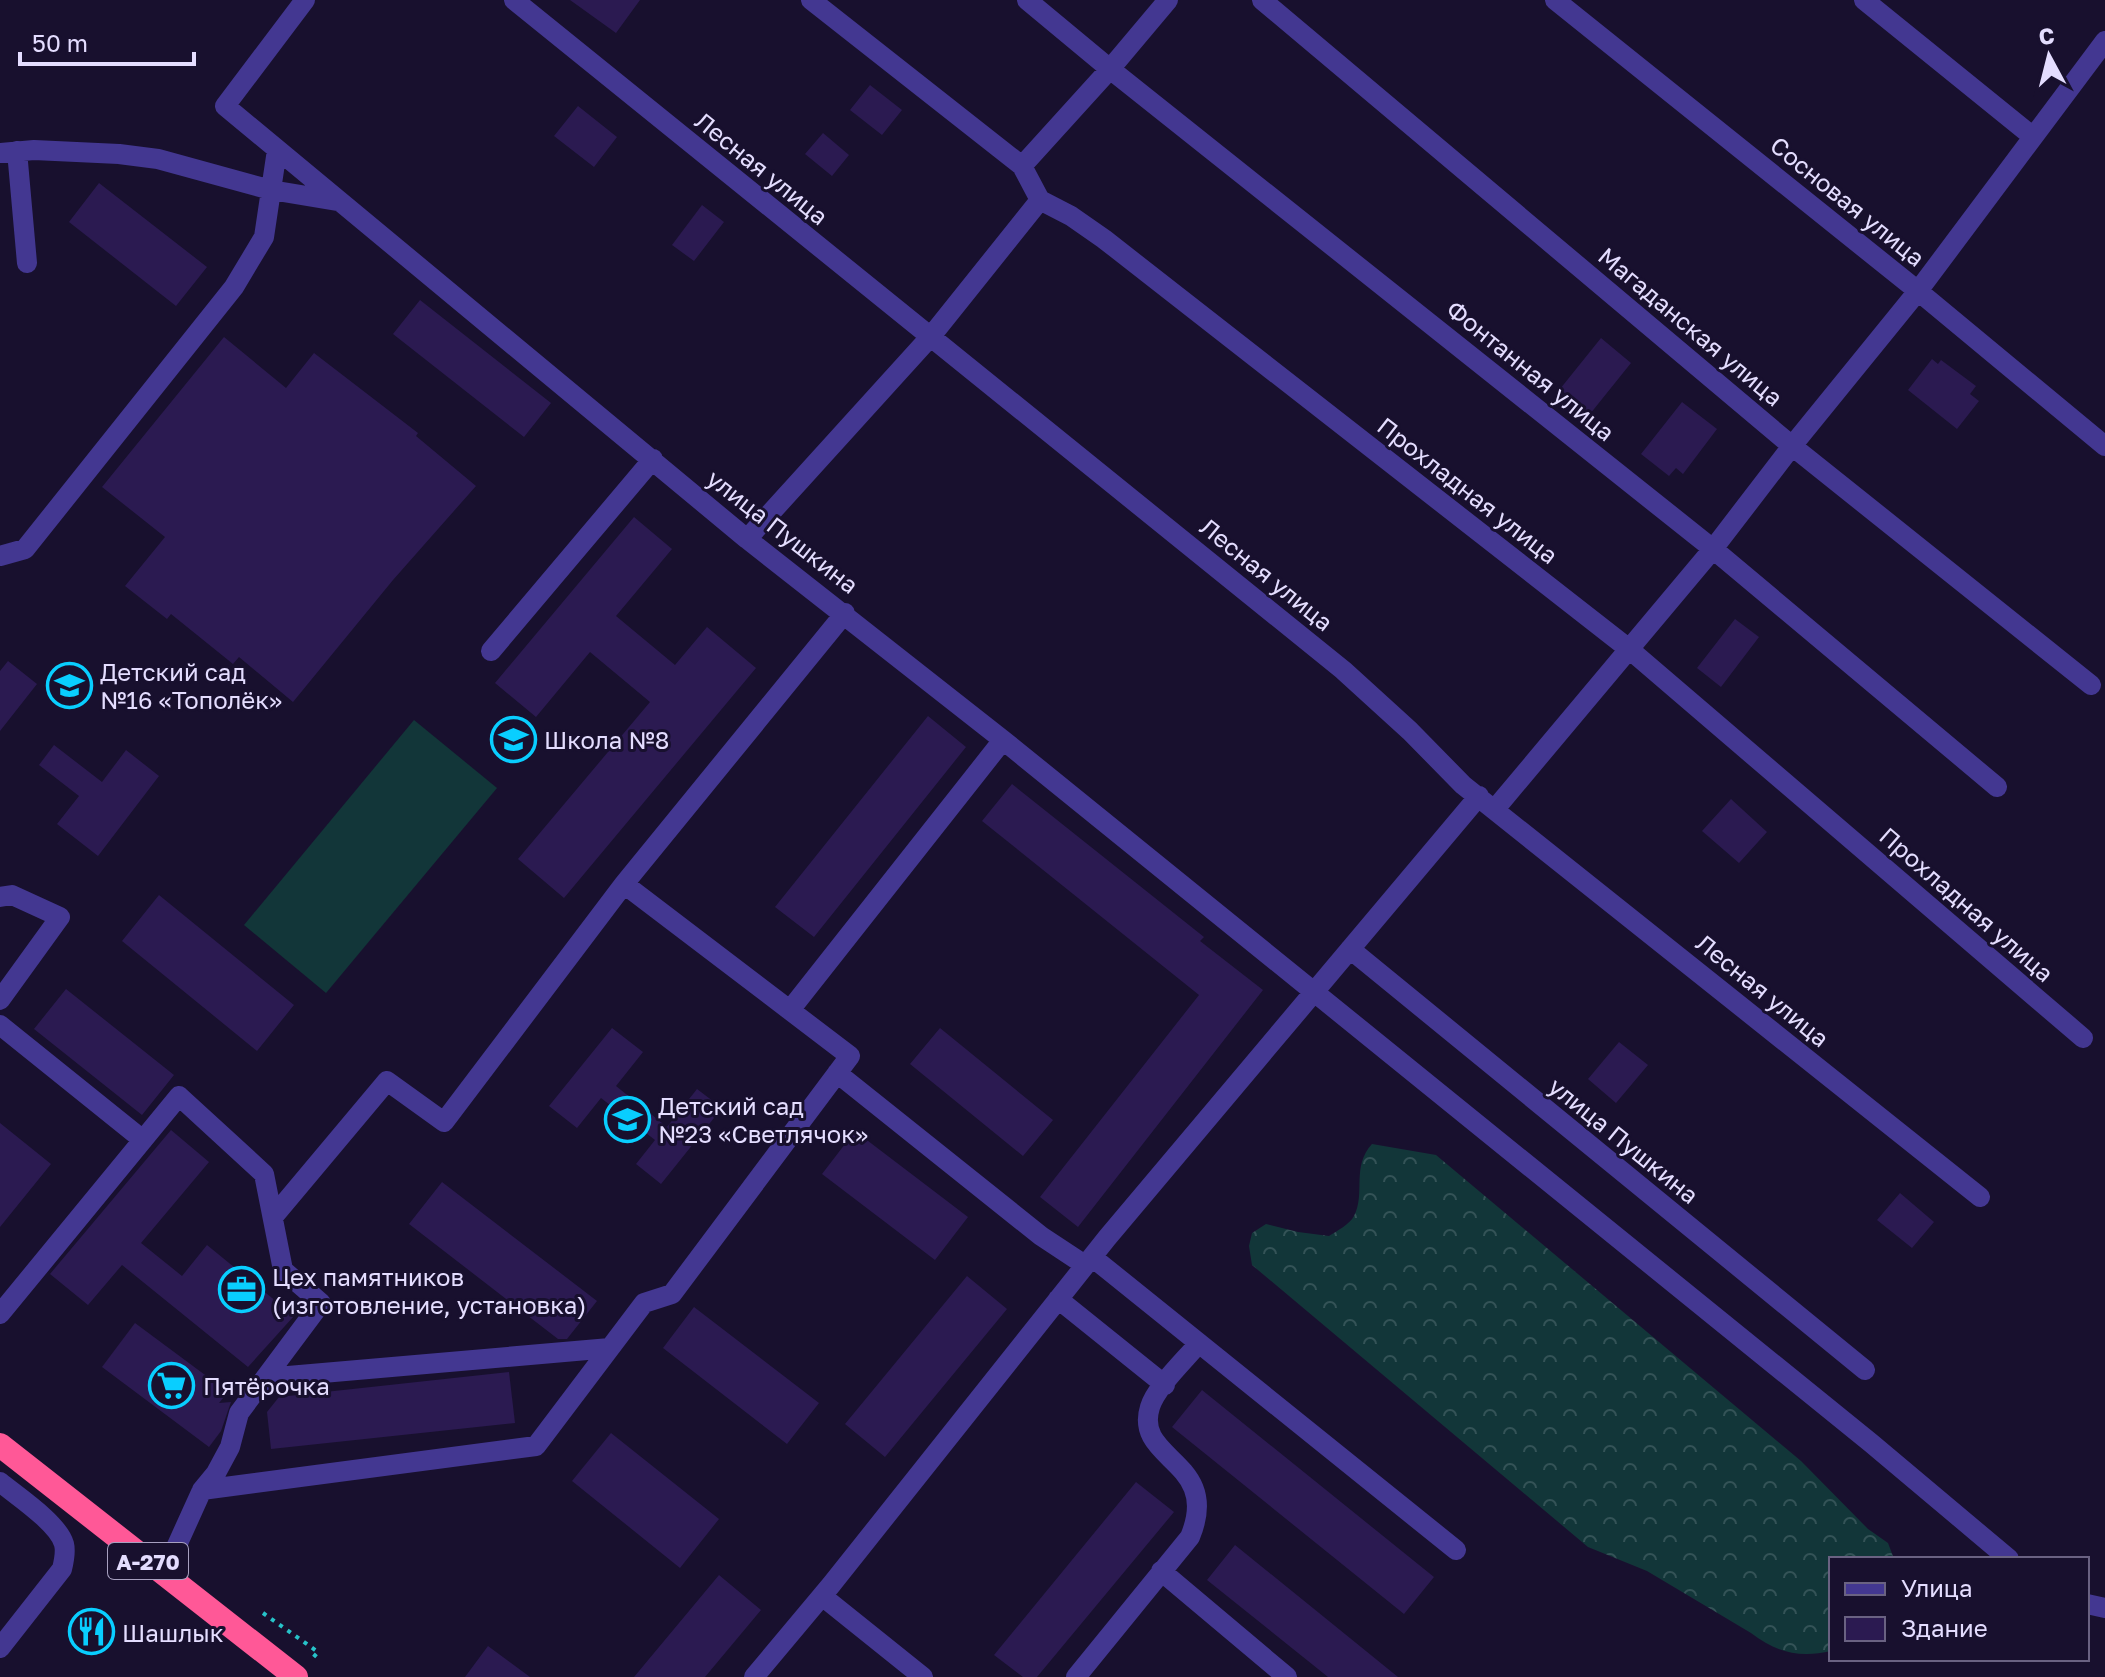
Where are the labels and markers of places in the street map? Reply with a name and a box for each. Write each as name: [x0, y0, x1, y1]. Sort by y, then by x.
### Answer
place label: Детский сад №16 «Тополёк»: [100, 657, 282, 714]
school or university icon: Детский сад №16 «Тополёк»: [45, 661, 93, 709]
school or university icon: Школа №8: [489, 715, 537, 763]
place label: Школа №8: [544, 725, 669, 754]
place label: Детский сад №23 «Светлячок»: [658, 1091, 868, 1148]
school or university icon: Детский сад №23 «Светлячок»: [603, 1095, 651, 1143]
place label: Цех памятников (изготовление, установка): [272, 1262, 586, 1319]
office icon: Цех памятников (изготовление, установка): [217, 1266, 265, 1314]
supermarket icon: Пятёрочка: [148, 1361, 196, 1409]
place label: Пятёрочка: [203, 1371, 330, 1400]
restaurant icon: Шашлык: [67, 1608, 115, 1656]
place label: Шашлык: [122, 1618, 224, 1647]

